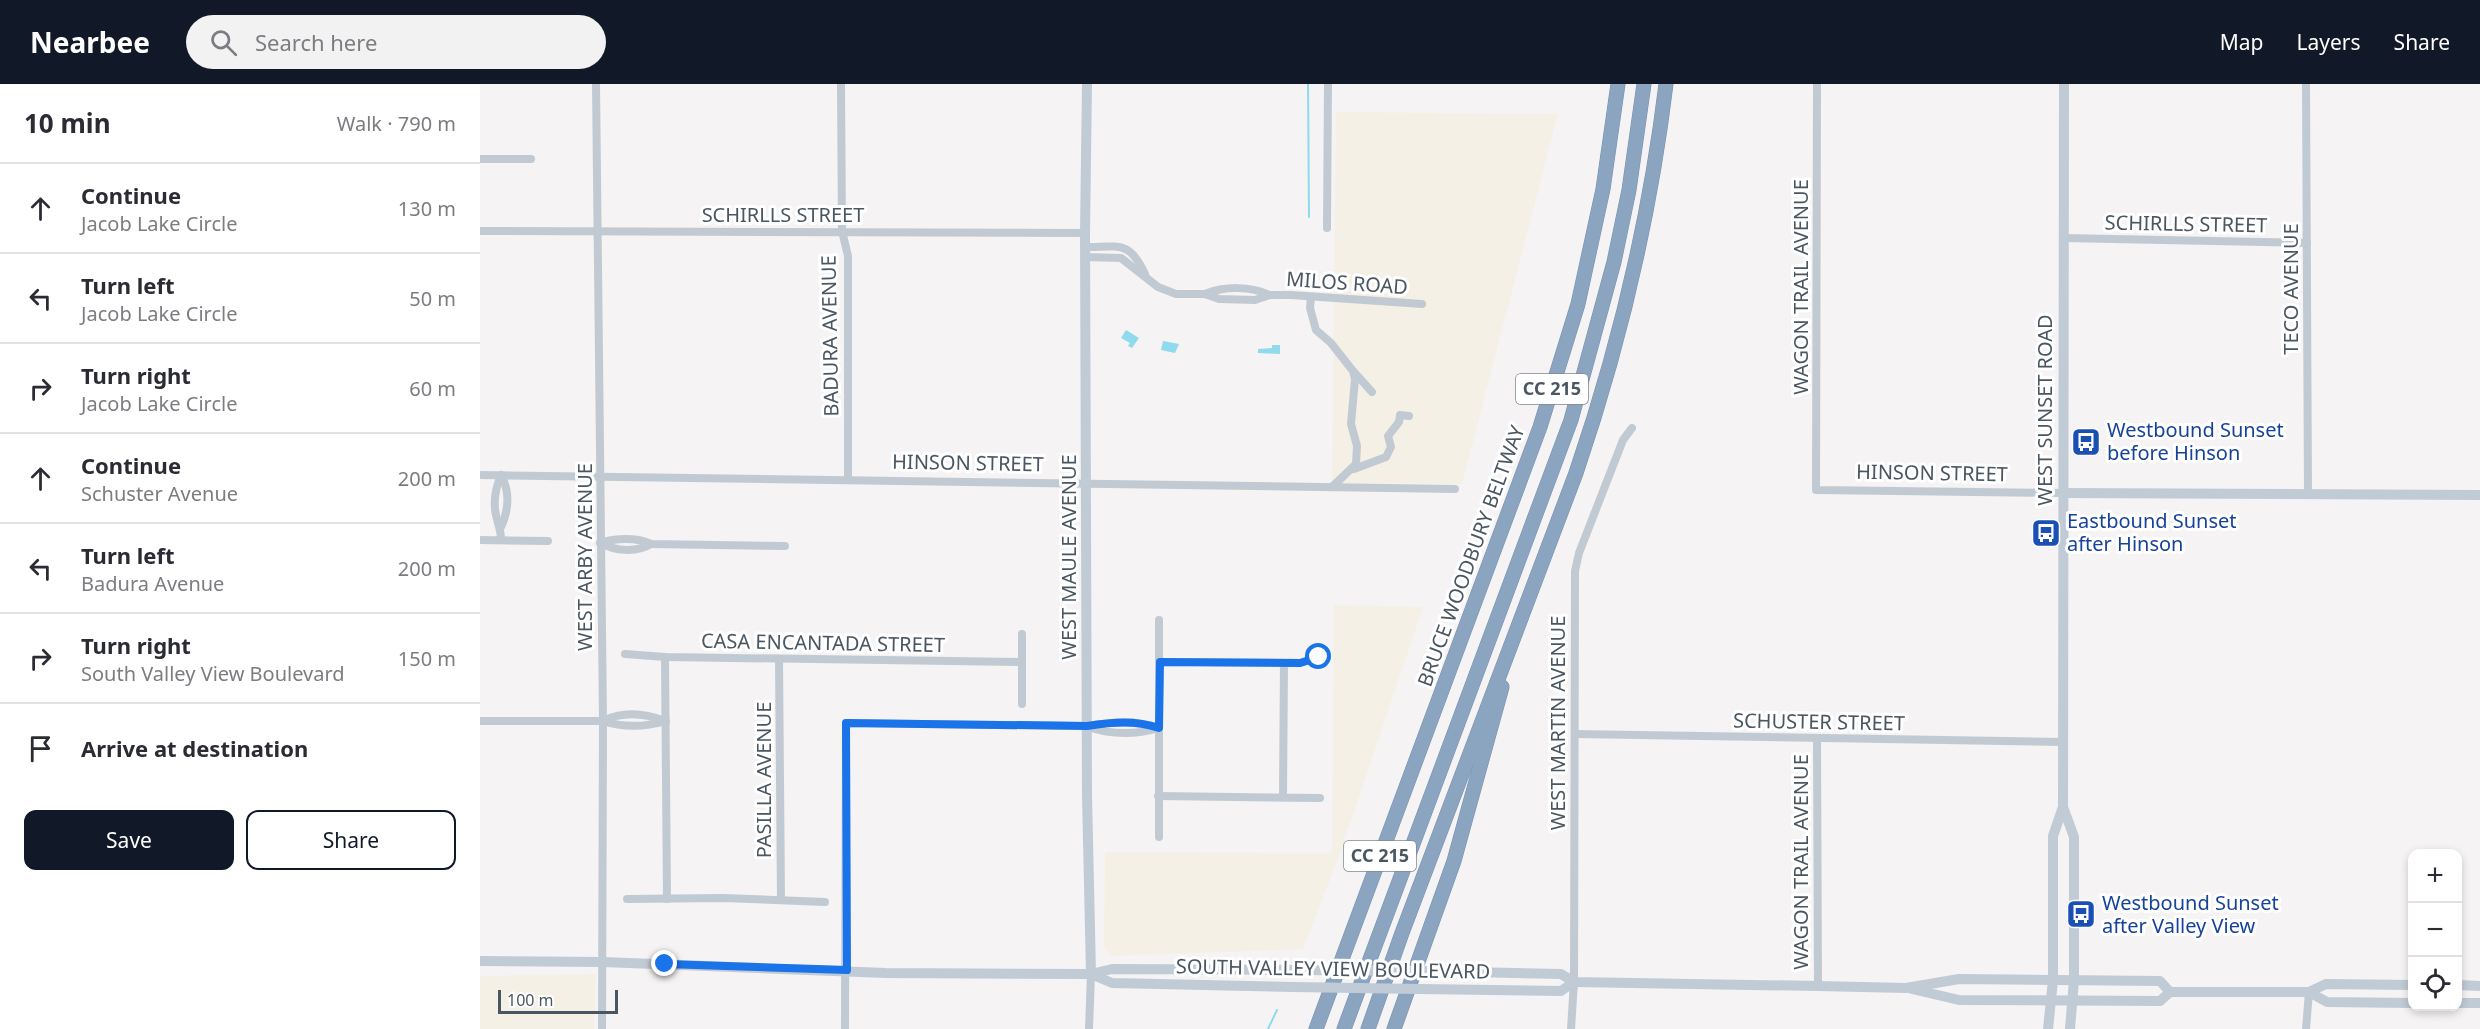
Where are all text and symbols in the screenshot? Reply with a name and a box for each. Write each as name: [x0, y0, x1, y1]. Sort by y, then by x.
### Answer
search box: [186, 15, 606, 69]
text: Nearbee: [30, 23, 150, 61]
icon: search: [207, 26, 240, 59]
text: Search here: [255, 27, 377, 57]
text: Map: [2220, 28, 2264, 56]
text: Layers: [2297, 28, 2361, 56]
text: Share: [2394, 28, 2450, 56]
text: 10 min: [24, 105, 111, 141]
text: Walk · 790 m: [337, 110, 456, 137]
street label: WAGON TRAIL AVENUE: [1787, 179, 1814, 395]
text: Continue: [81, 180, 181, 210]
icon: ahead: [24, 192, 57, 225]
text: 130 m: [398, 195, 456, 222]
street label: SCHIRLLS STREET: [702, 201, 864, 228]
street label: SCHIRLLS STREET: [2104, 209, 2268, 238]
text: Jacob Lake Circle: [81, 210, 237, 237]
street label: TECO AVENUE: [2277, 223, 2304, 355]
street label: BADURA AVENUE: [815, 255, 844, 417]
street label: MILOS ROAD: [1285, 265, 1409, 300]
text: Turn left: [81, 270, 175, 300]
icon: left: [24, 282, 57, 315]
text: 50 m: [409, 285, 456, 312]
text: Jacob Lake Circle: [81, 300, 237, 327]
street label: WEST SUNSET ROAD: [2031, 314, 2058, 506]
text: Turn right: [81, 360, 191, 390]
icon: right: [24, 372, 57, 405]
road number: CC 215: [1516, 374, 1588, 404]
text: 60 m: [409, 375, 456, 402]
text: Jacob Lake Circle: [81, 390, 237, 417]
place label: Westbound Sunset before Hinson: [2107, 416, 2284, 466]
street label: BRUCE WOODBURY BELTWAY: [1411, 421, 1531, 690]
bus stop icon: Westbound Sunset before Hinson: [2070, 426, 2102, 458]
street label: HINSON STREET: [892, 448, 1044, 477]
text: Continue: [81, 450, 181, 480]
street label: WEST MAULE AVENUE: [1055, 454, 1082, 660]
street label: HINSON STREET: [1856, 458, 2008, 487]
icon: ahead: [24, 462, 57, 495]
street label: WEST ARBY AVENUE: [571, 463, 598, 651]
text: 200 m: [398, 465, 456, 492]
text: Schuster Avenue: [81, 480, 238, 507]
place label: Eastbound Sunset after Hinson: [2067, 507, 2237, 557]
bus stop icon: Eastbound Sunset after Hinson: [2030, 517, 2062, 549]
text: Turn left: [81, 540, 175, 570]
icon: left: [24, 552, 57, 585]
text: 200 m: [398, 555, 456, 582]
text: Badura Avenue: [81, 570, 224, 597]
street label: WEST MARTIN AVENUE: [1544, 616, 1571, 830]
street label: CASA ENCANTADA STREET: [701, 627, 945, 658]
text: Turn right: [81, 630, 191, 660]
icon: right: [24, 642, 57, 675]
route start: [1305, 643, 1331, 669]
text: 150 m: [398, 645, 456, 672]
text: South Valley View Boulevard: [81, 660, 345, 687]
street label: PASILLA AVENUE: [750, 702, 777, 858]
street label: SCHUSTER STREET: [1733, 707, 1905, 736]
icon: arrive: [24, 732, 57, 765]
text: Arrive at destination: [81, 733, 308, 763]
street label: WAGON TRAIL AVENUE: [1787, 754, 1814, 970]
button: Save: [24, 810, 234, 870]
button: Share: [246, 810, 456, 870]
road number: CC 215: [1344, 841, 1416, 871]
map controls: [2408, 849, 2462, 1011]
button: +: [2408, 849, 2462, 903]
place label: Westbound Sunset after Valley View: [2102, 889, 2279, 939]
bus stop icon: Westbound Sunset after Valley View: [2065, 898, 2097, 930]
button: −: [2408, 903, 2462, 957]
route end: [651, 950, 677, 976]
street label: SOUTH VALLEY VIEW BOULEVARD: [1176, 952, 1490, 985]
button: locate: [2408, 957, 2462, 1011]
scale bar: [498, 987, 618, 1014]
text: 100 m: [507, 989, 554, 1011]

